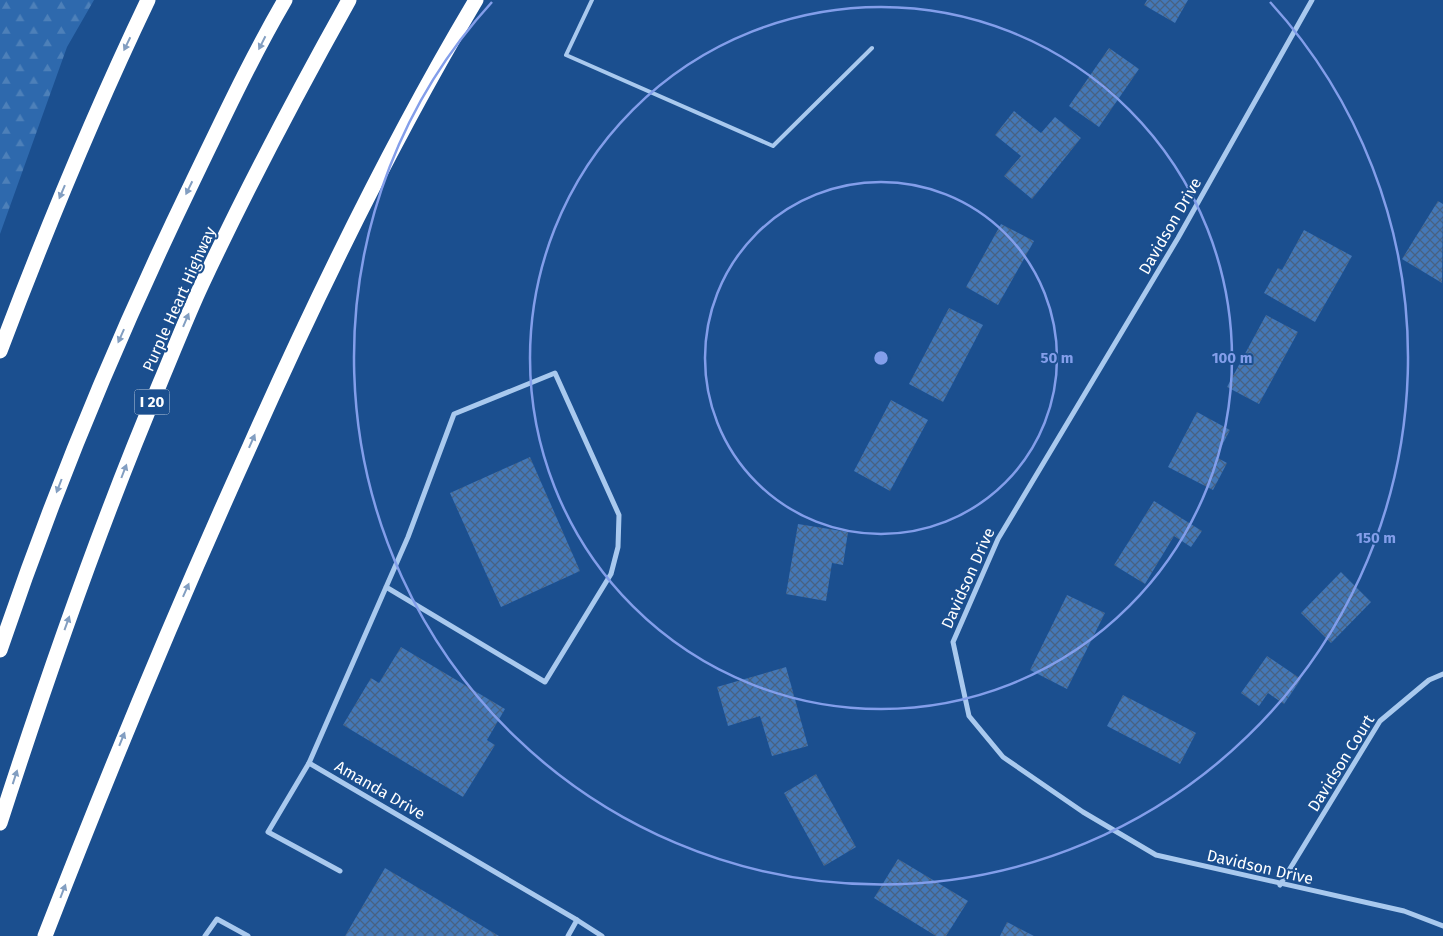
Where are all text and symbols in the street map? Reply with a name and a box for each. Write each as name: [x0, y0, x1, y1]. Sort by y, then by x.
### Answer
one-way arrow: [258, 36, 266, 50]
one-way arrow: [123, 37, 131, 51]
street label: Davidson Drive: [1135, 174, 1205, 278]
one-way arrow: [185, 181, 193, 195]
one-way arrow: [57, 185, 65, 200]
street label: Purple Heart Highway: [139, 224, 220, 374]
one-way arrow: [183, 313, 191, 327]
one-way arrow: [116, 329, 124, 343]
centre of rings: [872, 349, 890, 367]
text: 50 m: [1040, 349, 1074, 367]
text: 100 m: [1212, 349, 1252, 367]
road number: I 20: [134, 390, 170, 414]
one-way arrow: [248, 434, 256, 448]
one-way arrow: [121, 463, 128, 478]
one-way arrow: [55, 479, 63, 494]
street label: Davidson Drive: [937, 525, 999, 631]
text: 150 m: [1356, 529, 1396, 547]
one-way arrow: [182, 583, 190, 597]
one-way arrow: [64, 615, 71, 630]
street label: Davidson Court: [1304, 711, 1378, 815]
one-way arrow: [119, 732, 127, 746]
street label: Amanda Drive: [332, 757, 428, 823]
one-way arrow: [12, 769, 19, 784]
street label: Davidson Drive: [1205, 846, 1315, 888]
one-way arrow: [60, 883, 67, 898]

